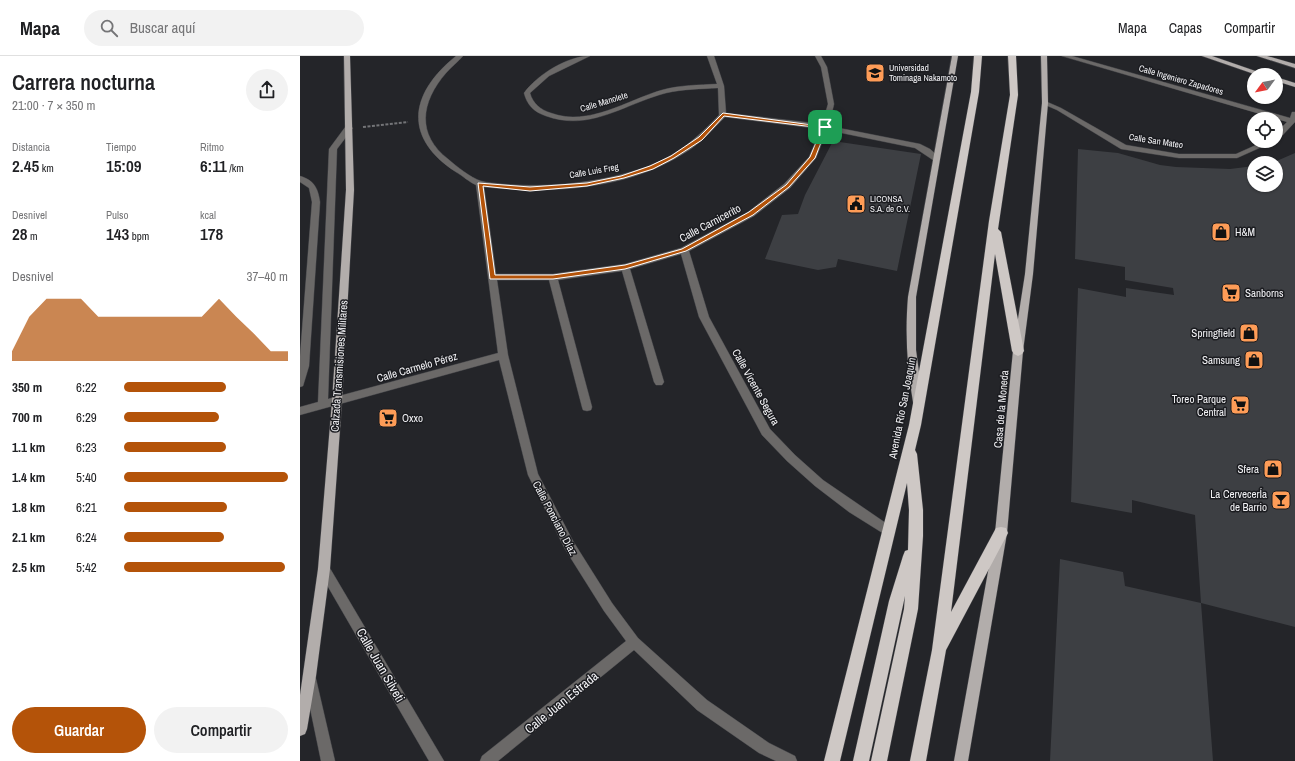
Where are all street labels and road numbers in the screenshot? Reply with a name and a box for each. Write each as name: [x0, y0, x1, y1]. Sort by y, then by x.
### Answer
street label: Calle Ingeniero Zapadores: [1137, 62, 1225, 98]
street label: Calle Manolete: [579, 89, 629, 115]
street label: Calle San Mateo: [1128, 131, 1184, 151]
street label: Calle Luis Freg: [568, 161, 621, 181]
street label: Calle Carnicerito: [677, 201, 743, 245]
street label: Calzada Transmisiones Militares: [327, 299, 351, 432]
street label: Calle Vicente Segura: [729, 346, 783, 428]
street label: Calle Carmelo Pérez: [375, 349, 459, 385]
street label: Avenida Río San Joaquín: [885, 356, 919, 461]
street label: Casa de la Moneda: [991, 369, 1011, 449]
street label: Calle Ponciano Díaz: [530, 478, 581, 558]
street label: Calle Juan Silveti: [352, 625, 409, 705]
street label: Calle Juan Estrada: [521, 667, 602, 737]

